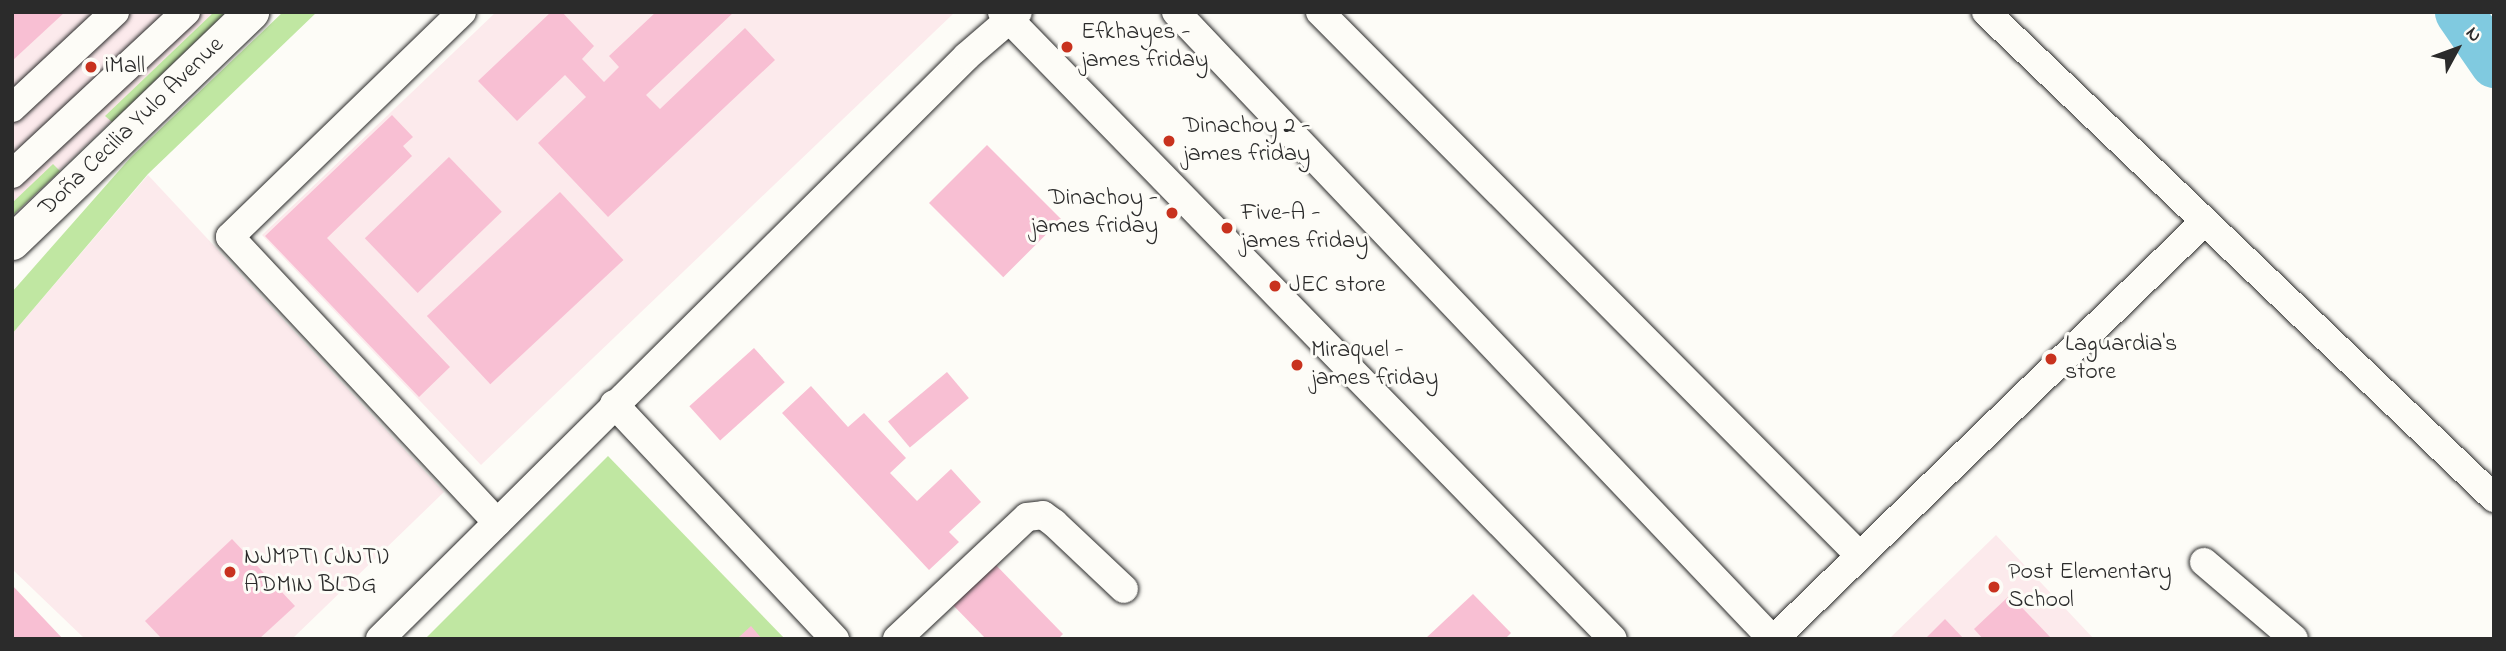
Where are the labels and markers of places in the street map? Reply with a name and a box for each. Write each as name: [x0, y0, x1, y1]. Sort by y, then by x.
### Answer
place label: Efkhayes - james friday: [1081, 19, 1208, 75]
marker: Efkhayes - james friday: [1059, 39, 1075, 55]
place label: iMall: [105, 53, 145, 81]
marker: iMall: [83, 59, 99, 75]
place label: Dinachoy 2 - james friday: [1183, 113, 1311, 169]
marker: Dinachoy 2 - james friday: [1161, 133, 1177, 149]
place label: Dinachoy - james friday: [1031, 185, 1158, 241]
place label: Five-A - james friday: [1241, 200, 1368, 256]
marker: Dinachoy - james friday: [1164, 205, 1180, 221]
marker: Five-A - james friday: [1219, 220, 1235, 236]
place label: JEC store: [1289, 272, 1385, 300]
marker: JEC store: [1267, 278, 1283, 294]
place label: Laguardia's store: [2065, 331, 2177, 387]
place label: Miraquel - james friday: [1311, 337, 1438, 393]
marker: Laguardia's store: [2043, 351, 2059, 367]
marker: Miraquel - james friday: [1289, 357, 1305, 373]
place label: NJMPTI (JNTI) ADMIN BLDG: [244, 544, 389, 600]
place label: Post Elementary School: [2008, 559, 2172, 615]
marker: NJMPTI (JNTI) ADMIN BLDG: [222, 564, 238, 580]
marker: Post Elementary School: [1986, 579, 2002, 595]

